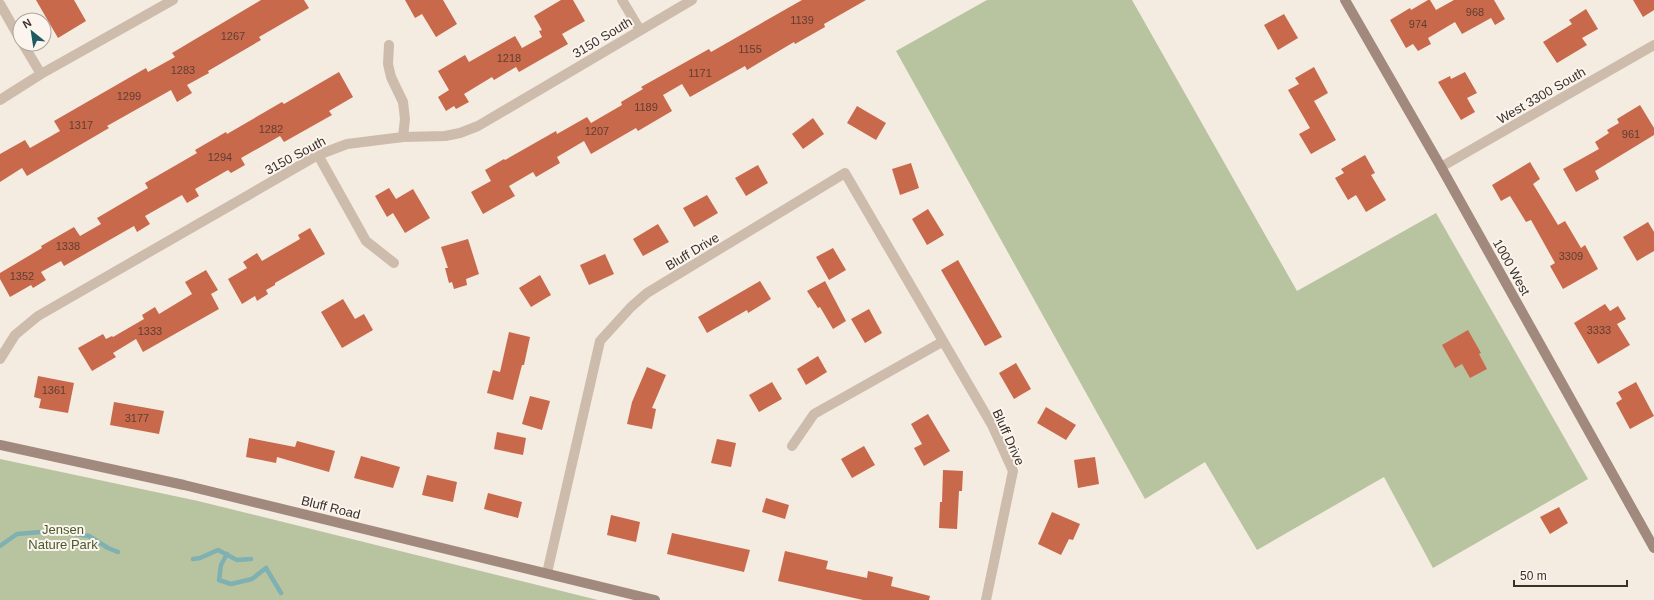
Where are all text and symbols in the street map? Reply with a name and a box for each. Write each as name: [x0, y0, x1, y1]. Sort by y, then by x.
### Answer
house number: 968: [1466, 6, 1484, 18]
north arrow: [12, 12, 52, 52]
street label: 3150 South: [570, 14, 635, 61]
house number: 1139: [790, 14, 814, 26]
text: N: [21, 16, 33, 31]
house number: 974: [1409, 18, 1427, 30]
house number: 1267: [221, 30, 245, 42]
house number: 1155: [738, 43, 762, 55]
house number: 1218: [497, 52, 521, 64]
house number: 1283: [171, 64, 195, 76]
street label: West 3300 South: [1494, 64, 1588, 127]
house number: 1171: [688, 67, 712, 79]
house number: 1299: [117, 90, 141, 102]
house number: 1189: [634, 101, 658, 113]
house number: 1317: [69, 119, 93, 131]
house number: 1282: [259, 123, 283, 135]
house number: 1207: [585, 125, 609, 137]
house number: 961: [1622, 128, 1640, 140]
street label: 3150 South: [262, 133, 328, 178]
house number: 1294: [208, 151, 232, 163]
street label: Bluff Drive: [663, 230, 722, 273]
street label: 1000 West: [1490, 237, 1533, 298]
house number: 1338: [56, 240, 80, 252]
house number: 3309: [1559, 250, 1583, 262]
house number: 1352: [10, 270, 34, 282]
house number: 3333: [1587, 324, 1611, 336]
house number: 1333: [138, 325, 162, 337]
house number: 1361: [42, 384, 66, 396]
street label: Bluff Drive: [990, 407, 1028, 468]
house number: 3177: [125, 412, 149, 424]
street label: Bluff Road: [300, 493, 362, 522]
park label: Jensen Nature Park: [28, 522, 98, 552]
scale bar: [1514, 562, 1627, 588]
text: 50 m: [1520, 569, 1547, 583]

